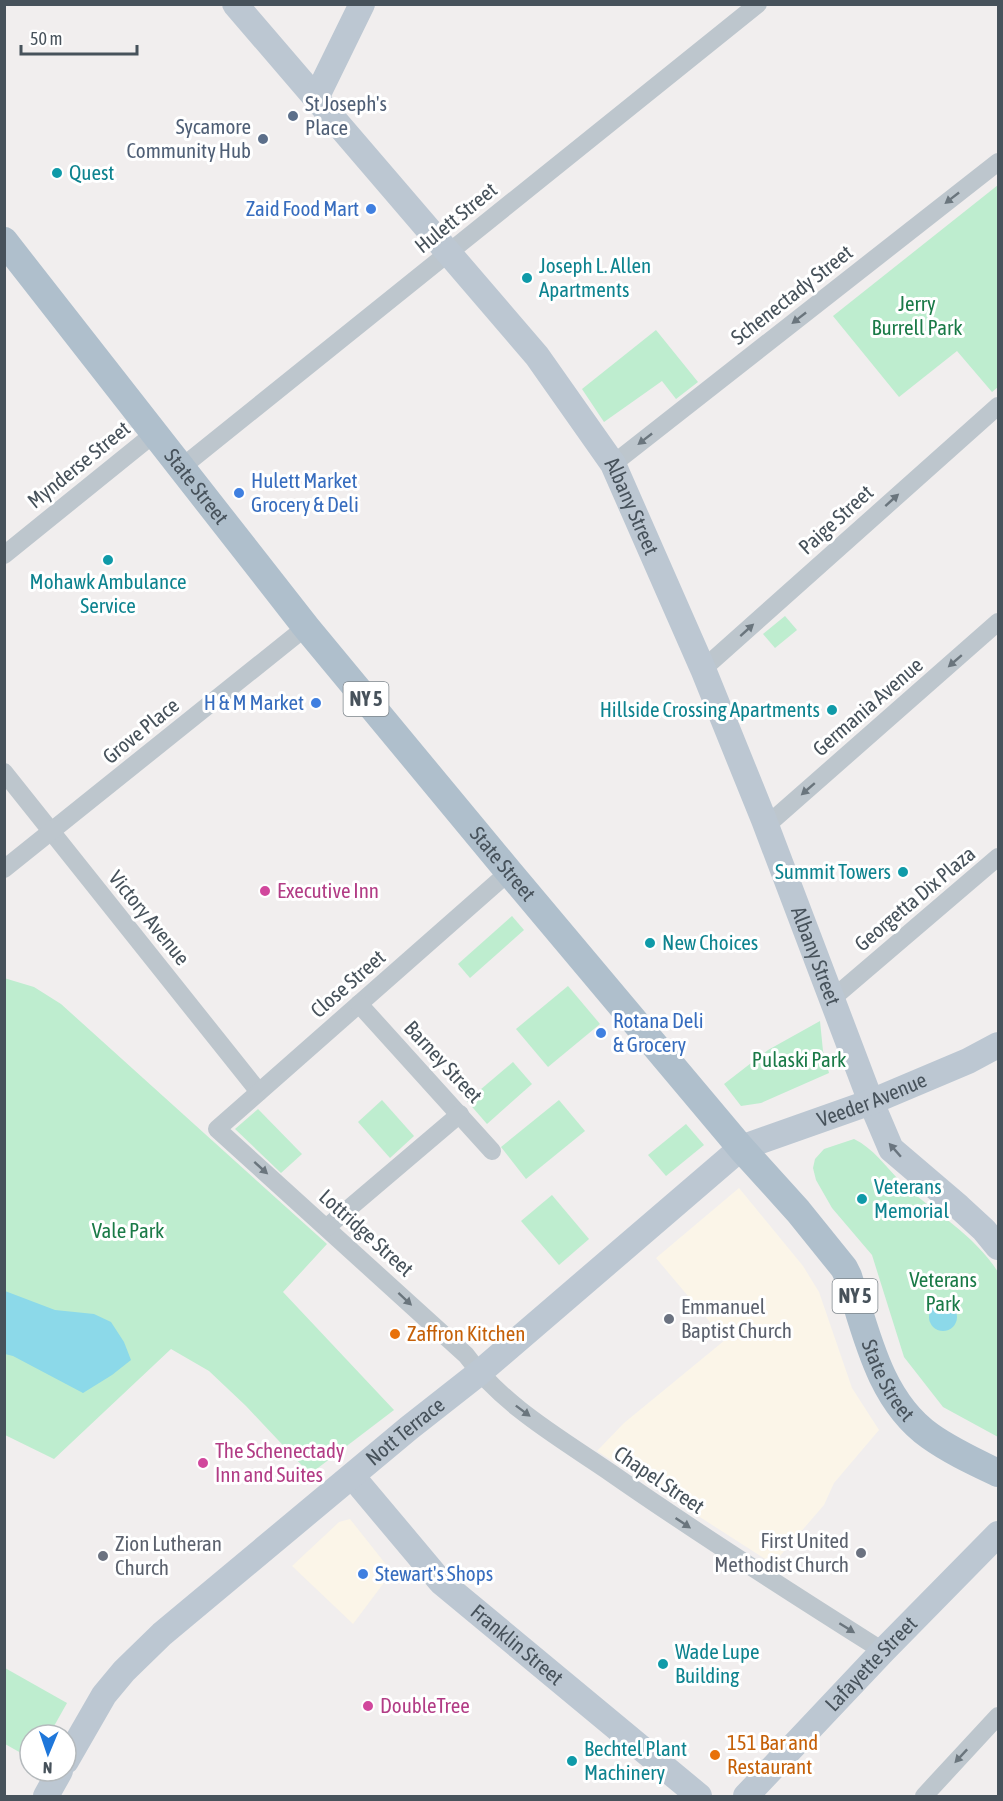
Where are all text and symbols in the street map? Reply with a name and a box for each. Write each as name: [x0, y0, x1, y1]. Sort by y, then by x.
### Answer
scale bar: [21, 18, 136, 56]
text: 50 m: [30, 28, 62, 49]
place label: St Joseph's Place: [305, 91, 387, 139]
marker: St Joseph's Place: [286, 109, 300, 123]
place label: Sycamore Community Hub: [126, 114, 251, 162]
marker: Sycamore Community Hub: [256, 132, 270, 146]
place label: Quest: [69, 160, 114, 184]
marker: Quest: [50, 166, 64, 180]
street label: Hulett Street: [410, 177, 501, 257]
one-way arrow: [945, 192, 960, 204]
place label: Zaid Food Mart: [246, 196, 359, 220]
marker: Zaid Food Mart: [364, 202, 378, 216]
street label: Schenectady Street: [726, 239, 857, 349]
place label: Joseph L. Allen Apartments: [539, 253, 651, 301]
marker: Joseph L. Allen Apartments: [520, 271, 534, 285]
park label: Jerry Burrell Park: [871, 291, 963, 339]
one-way arrow: [791, 312, 807, 325]
street label: Mynderse Street: [22, 416, 134, 513]
one-way arrow: [638, 432, 653, 444]
street label: State Street: [160, 444, 234, 529]
street label: Albany Street: [601, 452, 664, 558]
place label: Hulett Market Grocery & Deli: [251, 468, 359, 516]
street label: Paige Street: [793, 480, 877, 559]
marker: Hulett Market Grocery & Deli: [232, 486, 246, 500]
one-way arrow: [885, 493, 900, 507]
marker: Mohawk Ambulance Service: [101, 553, 115, 567]
place label: Mohawk Ambulance Service: [30, 569, 186, 617]
one-way arrow: [739, 624, 754, 637]
street label: Germania Avenue: [808, 652, 927, 760]
one-way arrow: [947, 654, 962, 668]
road number: NY 5: [344, 682, 388, 716]
place label: H & M Market: [204, 690, 304, 714]
street label: Grove Place: [98, 692, 183, 768]
marker: H & M Market: [309, 696, 323, 710]
place label: Hillside Crossing Apartments: [600, 697, 820, 721]
marker: Hillside Crossing Apartments: [825, 703, 839, 717]
one-way arrow: [801, 782, 816, 795]
street label: State Street: [466, 821, 541, 905]
street label: Georgetta Dix Plaza: [849, 841, 979, 956]
place label: Summit Towers: [775, 859, 891, 883]
street label: Victory Avenue: [104, 865, 195, 969]
marker: Summit Towers: [896, 865, 910, 879]
place label: Executive Inn: [277, 878, 379, 902]
marker: Executive Inn: [258, 884, 272, 898]
street label: Albany Street: [787, 903, 846, 1008]
place label: New Choices: [662, 930, 758, 954]
marker: New Choices: [643, 936, 657, 950]
street label: Close Street: [305, 944, 389, 1022]
place label: Rotana Deli & Grocery: [613, 1008, 704, 1056]
street label: Barney Street: [400, 1015, 488, 1107]
marker: Rotana Deli & Grocery: [594, 1026, 608, 1040]
park label: Pulaski Park: [752, 1047, 846, 1071]
street label: Veeder Avenue: [814, 1067, 930, 1131]
one-way arrow: [889, 1143, 902, 1158]
one-way arrow: [253, 1161, 268, 1174]
place label: Veterans Memorial: [874, 1174, 949, 1222]
street label: Lottridge Street: [315, 1184, 419, 1281]
marker: Veterans Memorial: [855, 1192, 869, 1206]
park label: Vale Park: [92, 1218, 164, 1242]
park label: Veterans Park: [909, 1267, 977, 1315]
road number: NY 5: [832, 1279, 878, 1313]
one-way arrow: [397, 1292, 412, 1305]
place label: Emmanuel Baptist Church: [681, 1294, 792, 1342]
marker: Emmanuel Baptist Church: [662, 1312, 676, 1326]
place label: Zaffron Kitchen: [407, 1321, 525, 1345]
marker: Zaffron Kitchen: [388, 1327, 402, 1341]
street label: State Street: [858, 1336, 920, 1426]
street label: Nott Terrace: [361, 1392, 449, 1470]
one-way arrow: [516, 1405, 531, 1417]
place label: The Schenectady Inn and Suites: [215, 1438, 345, 1486]
street label: Chapel Street: [610, 1440, 709, 1518]
marker: The Schenectady Inn and Suites: [196, 1456, 210, 1470]
one-way arrow: [675, 1517, 691, 1528]
place label: First United Methodist Church: [714, 1528, 849, 1576]
place label: Zion Lutheran Church: [115, 1531, 222, 1579]
marker: First United Methodist Church: [854, 1546, 868, 1560]
marker: Zion Lutheran Church: [96, 1549, 110, 1563]
place label: Stewart's Shops: [375, 1561, 493, 1585]
marker: Stewart's Shops: [356, 1567, 370, 1581]
street label: Franklin Street: [467, 1599, 569, 1689]
street label: Lafayette Street: [820, 1611, 921, 1716]
one-way arrow: [839, 1623, 856, 1634]
place label: Wade Lupe Building: [675, 1639, 759, 1687]
marker: Wade Lupe Building: [656, 1657, 670, 1671]
place label: DoubleTree: [380, 1693, 470, 1717]
marker: DoubleTree: [361, 1699, 375, 1713]
north arrow: [18, 1723, 78, 1783]
place label: 151 Bar and Restaurant: [727, 1730, 818, 1778]
place label: Bechtel Plant Machinery: [584, 1736, 687, 1784]
marker: 151 Bar and Restaurant: [708, 1748, 722, 1762]
one-way arrow: [955, 1749, 969, 1763]
marker: Bechtel Plant Machinery: [565, 1754, 579, 1768]
text: N: [42, 1759, 53, 1777]

